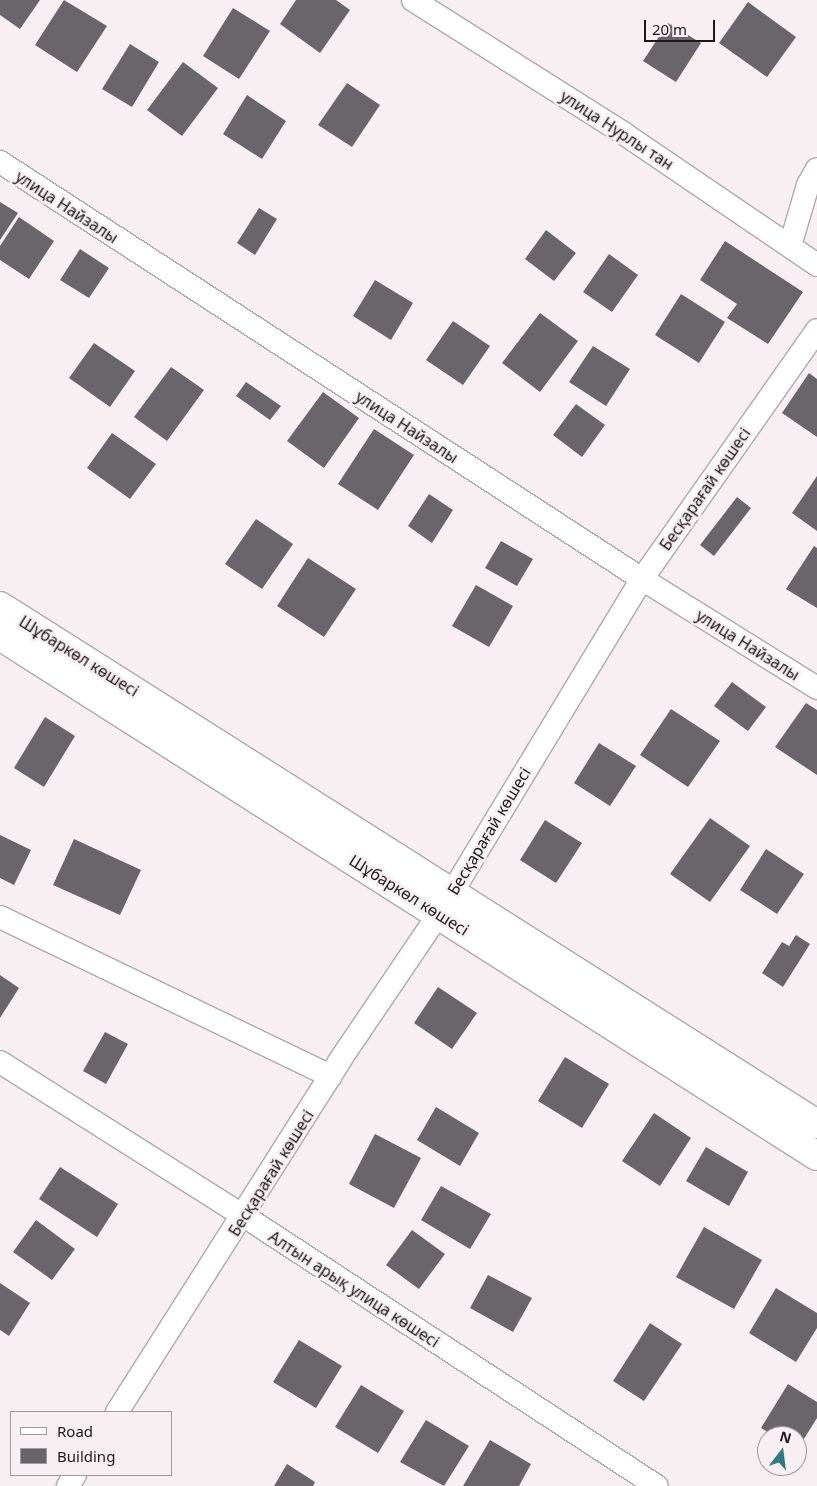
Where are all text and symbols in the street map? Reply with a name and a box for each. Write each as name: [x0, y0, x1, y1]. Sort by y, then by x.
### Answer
scale bar: [647, 10, 718, 42]
text: 20 m: [652, 19, 687, 39]
street label: улица Нурлы тан: [557, 86, 677, 174]
street label: улица Найзалы: [12, 167, 122, 247]
street label: улица Найзалы: [352, 387, 462, 467]
street label: Бесқарағай көшесі: [655, 424, 755, 554]
street label: улица Найзалы: [693, 605, 803, 685]
street label: Шұбаркөл көшесі: [16, 611, 142, 701]
street label: Бесқарағай көшесі: [443, 764, 535, 898]
street label: Шұбаркөл көшесі: [346, 850, 472, 940]
street label: Бесқарағай көшесі: [224, 1106, 318, 1240]
street label: Алтын арық улица көшесі: [265, 1227, 443, 1351]
legend: [10, 1411, 172, 1476]
text: Road: [57, 1421, 93, 1441]
north arrow: [757, 1426, 807, 1476]
text: N: [778, 1426, 794, 1448]
text: Building: [57, 1446, 115, 1466]

